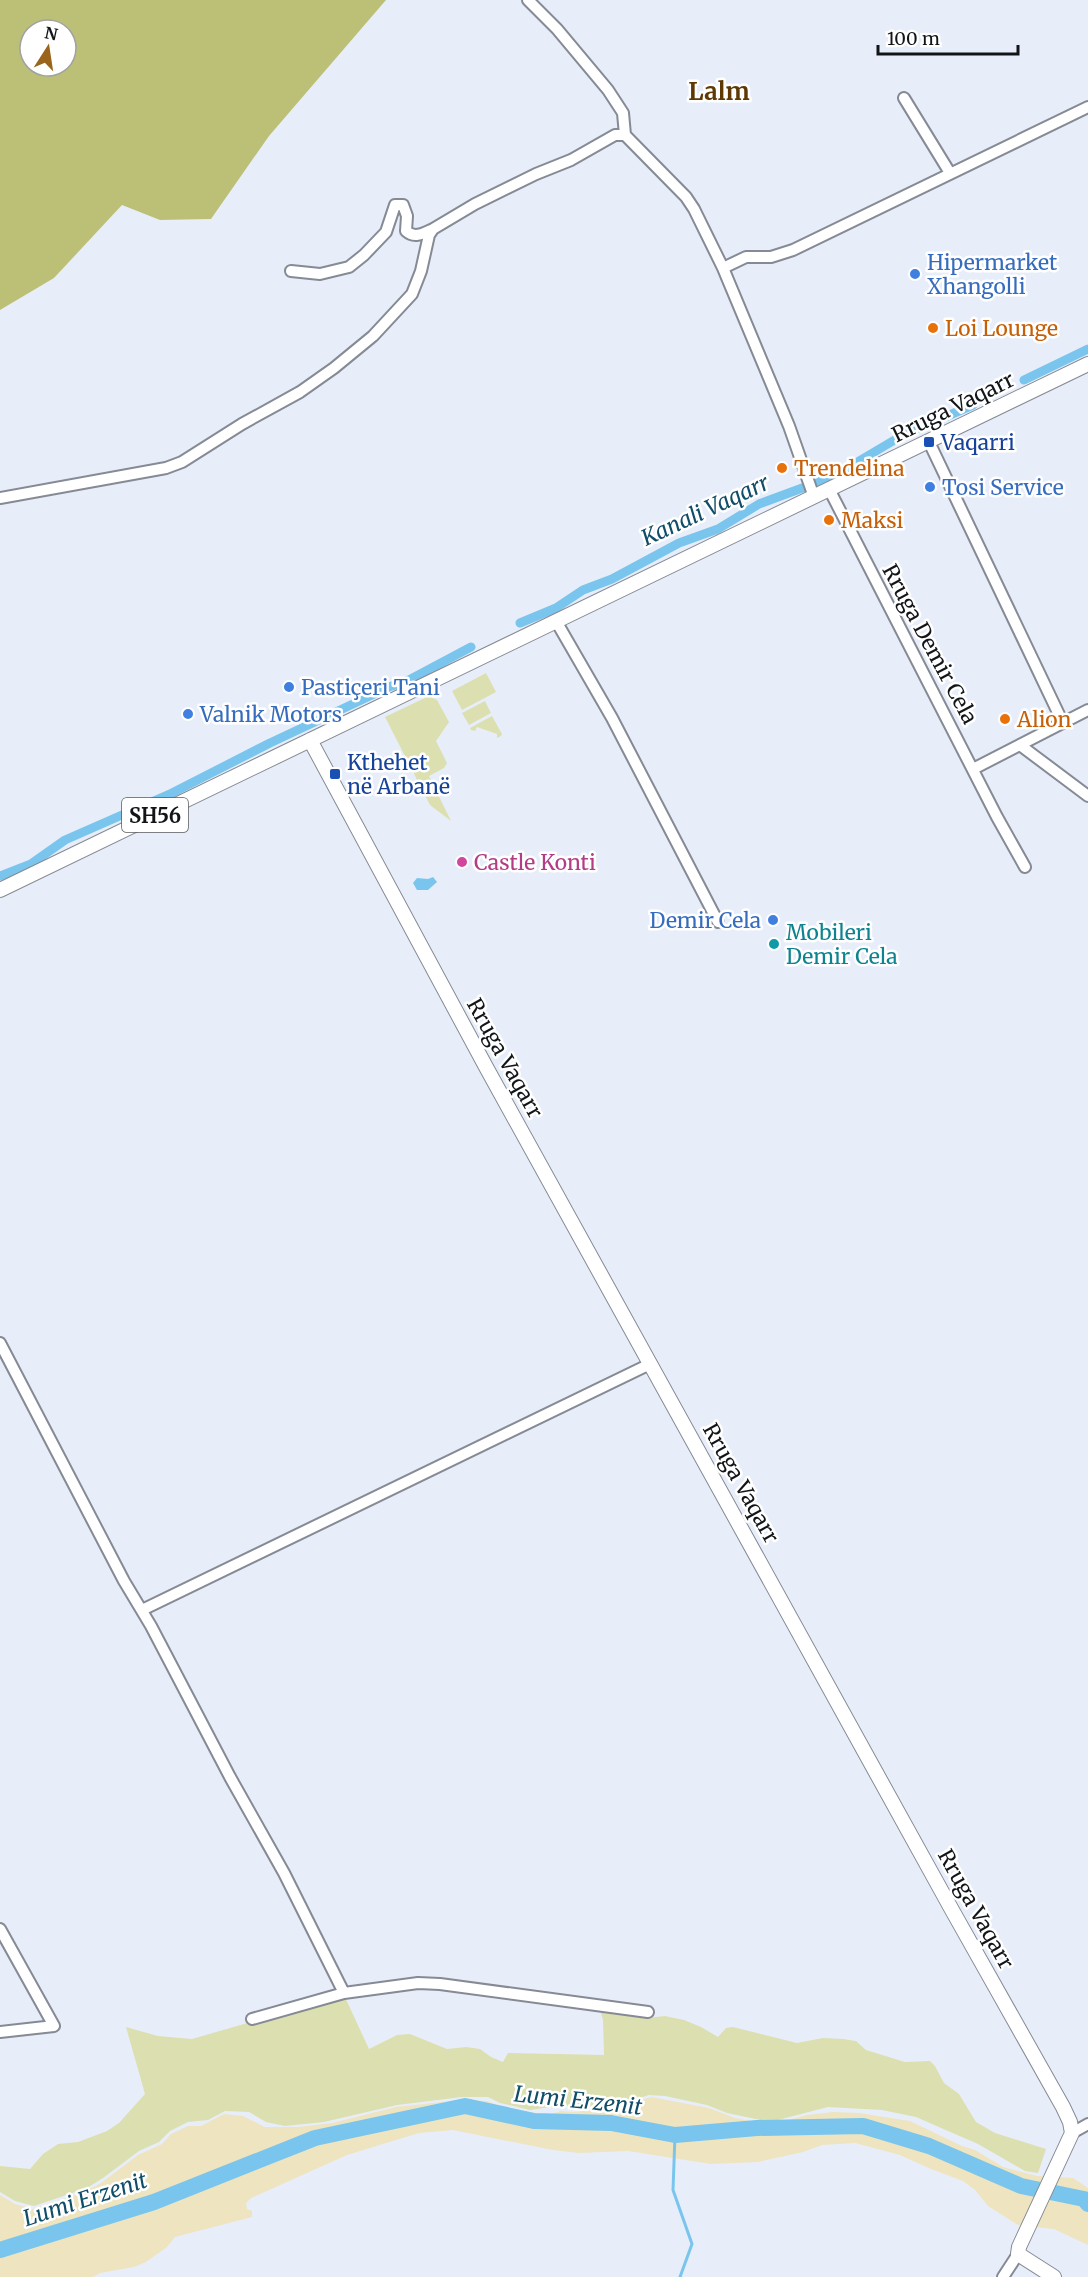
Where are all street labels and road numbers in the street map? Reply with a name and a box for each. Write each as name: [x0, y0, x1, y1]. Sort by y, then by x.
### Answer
street label: Rruga Vaqarr: [887, 366, 1019, 448]
street label: Rruga Demir Cela: [876, 559, 984, 729]
road number: SH56: [122, 798, 188, 832]
street label: Rruga Vaqarr: [461, 993, 549, 1123]
street label: Rruga Vaqarr: [697, 1418, 785, 1548]
street label: Rruga Vaqarr: [932, 1844, 1020, 1974]

